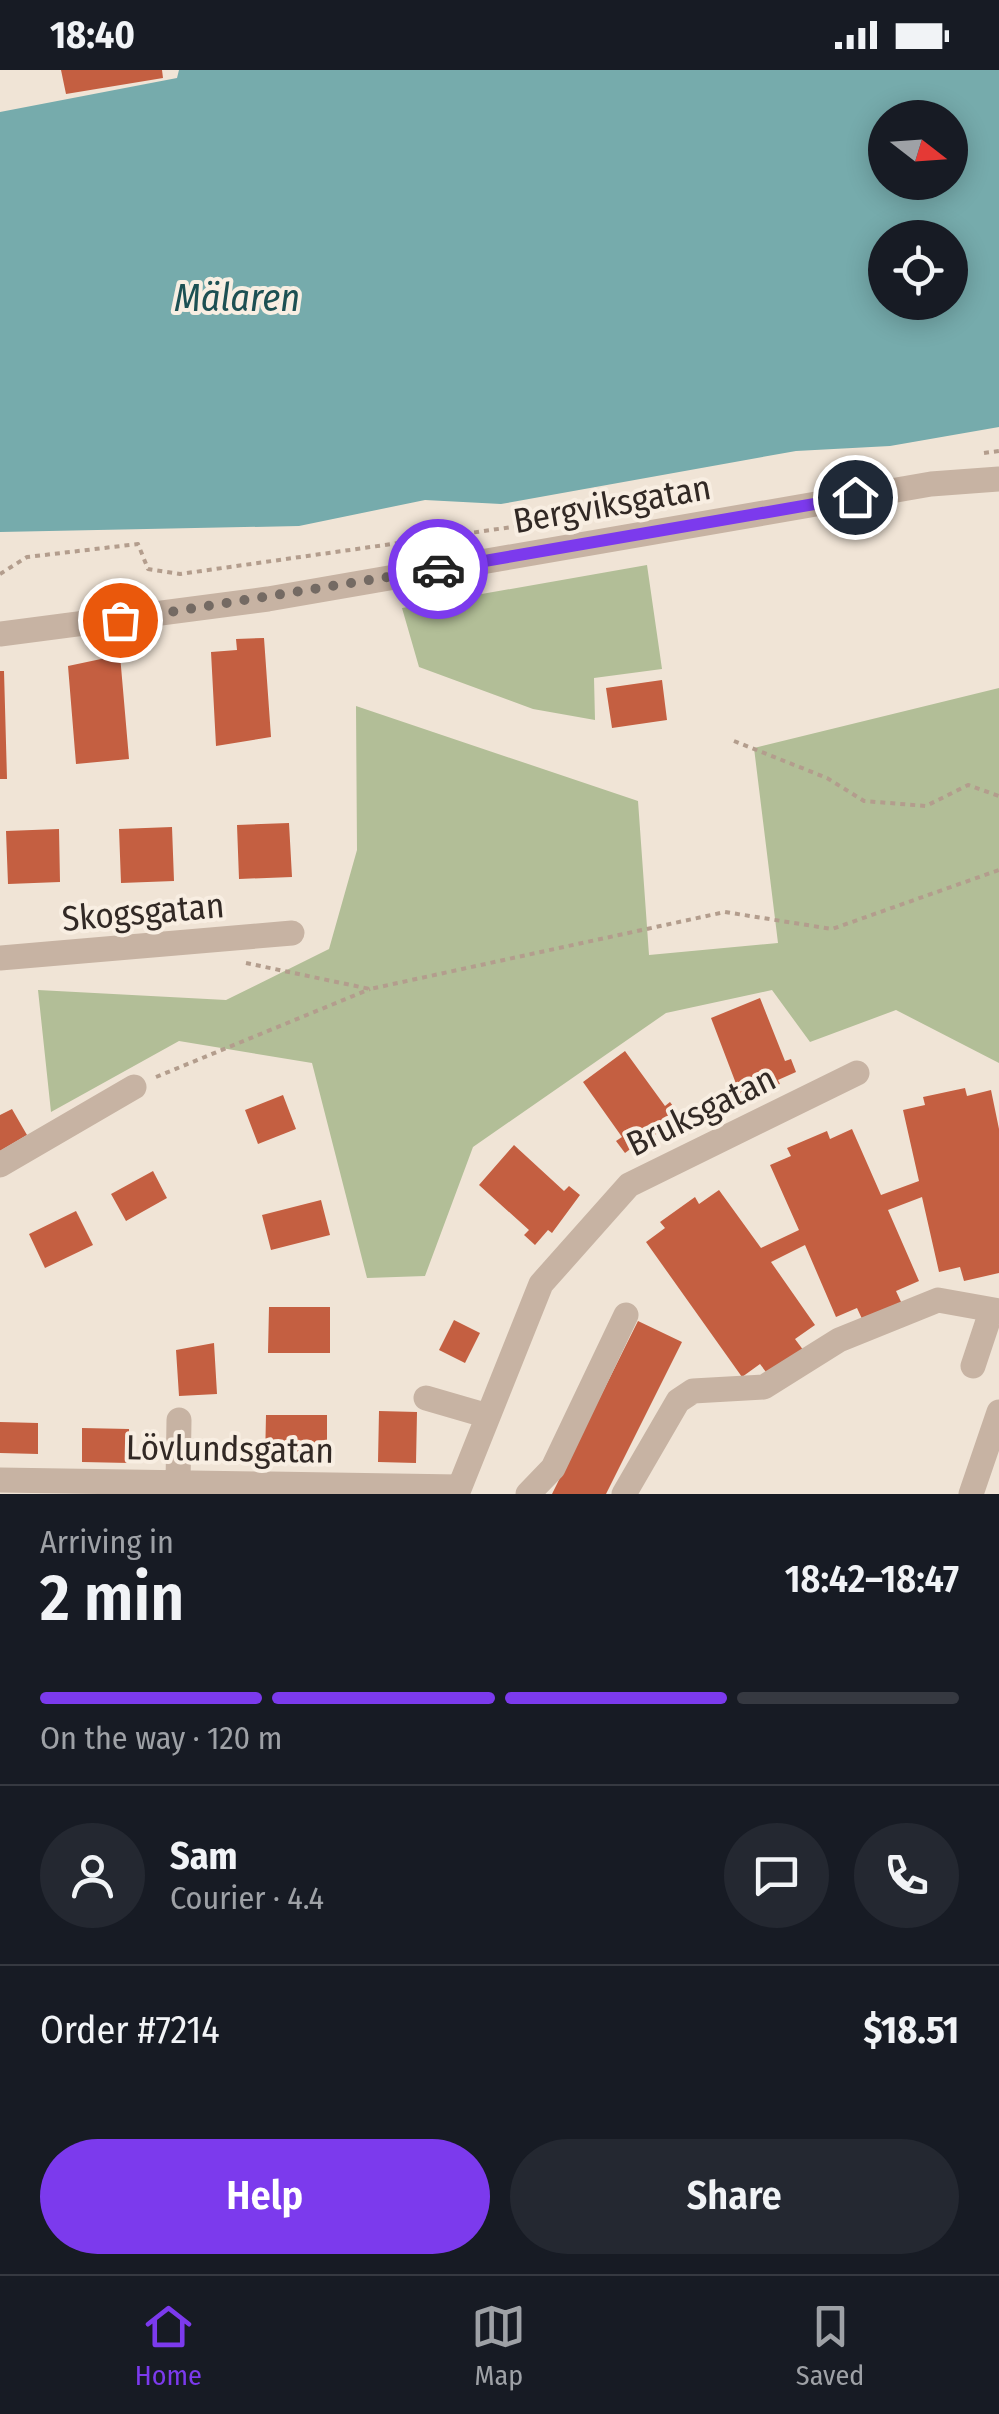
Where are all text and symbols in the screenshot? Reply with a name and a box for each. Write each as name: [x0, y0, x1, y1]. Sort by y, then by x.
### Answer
text: 18:40: [50, 12, 135, 58]
north arrow: [868, 100, 968, 200]
map controls: [868, 100, 968, 320]
button: locate: [868, 220, 968, 320]
water label: Mälaren: [174, 275, 300, 321]
pin: [813, 455, 898, 540]
street label: Bergviksgatan: [510, 466, 714, 542]
icon: home: [828, 470, 883, 525]
courier: [388, 519, 488, 619]
icon: car: [411, 542, 466, 597]
pin: [78, 578, 163, 663]
icon: bag: [93, 593, 148, 648]
street label: Skogsgatan: [60, 884, 226, 940]
street label: Bruksgatan: [620, 1057, 782, 1165]
street label: Lövlundsgatan: [126, 1426, 334, 1472]
text: Arriving in: [40, 1523, 174, 1561]
text: 18:42–18:47: [785, 1556, 959, 1602]
text: 2 min: [40, 1559, 184, 1637]
text: On the way · 120 m: [40, 1719, 282, 1757]
button: person: [40, 1823, 145, 1928]
button: chat: [724, 1823, 829, 1928]
button: phone: [854, 1823, 959, 1928]
text: Sam: [170, 1833, 238, 1879]
text: Courier · 4.4: [170, 1879, 324, 1917]
text: Order #7214: [40, 2007, 220, 2053]
text: $18.51: [864, 2007, 959, 2053]
button: Help: [40, 2139, 490, 2254]
button: Share: [510, 2139, 959, 2254]
tab: Home: [135, 2299, 202, 2392]
tab: Map: [471, 2299, 526, 2392]
tab: Saved: [796, 2299, 864, 2392]

